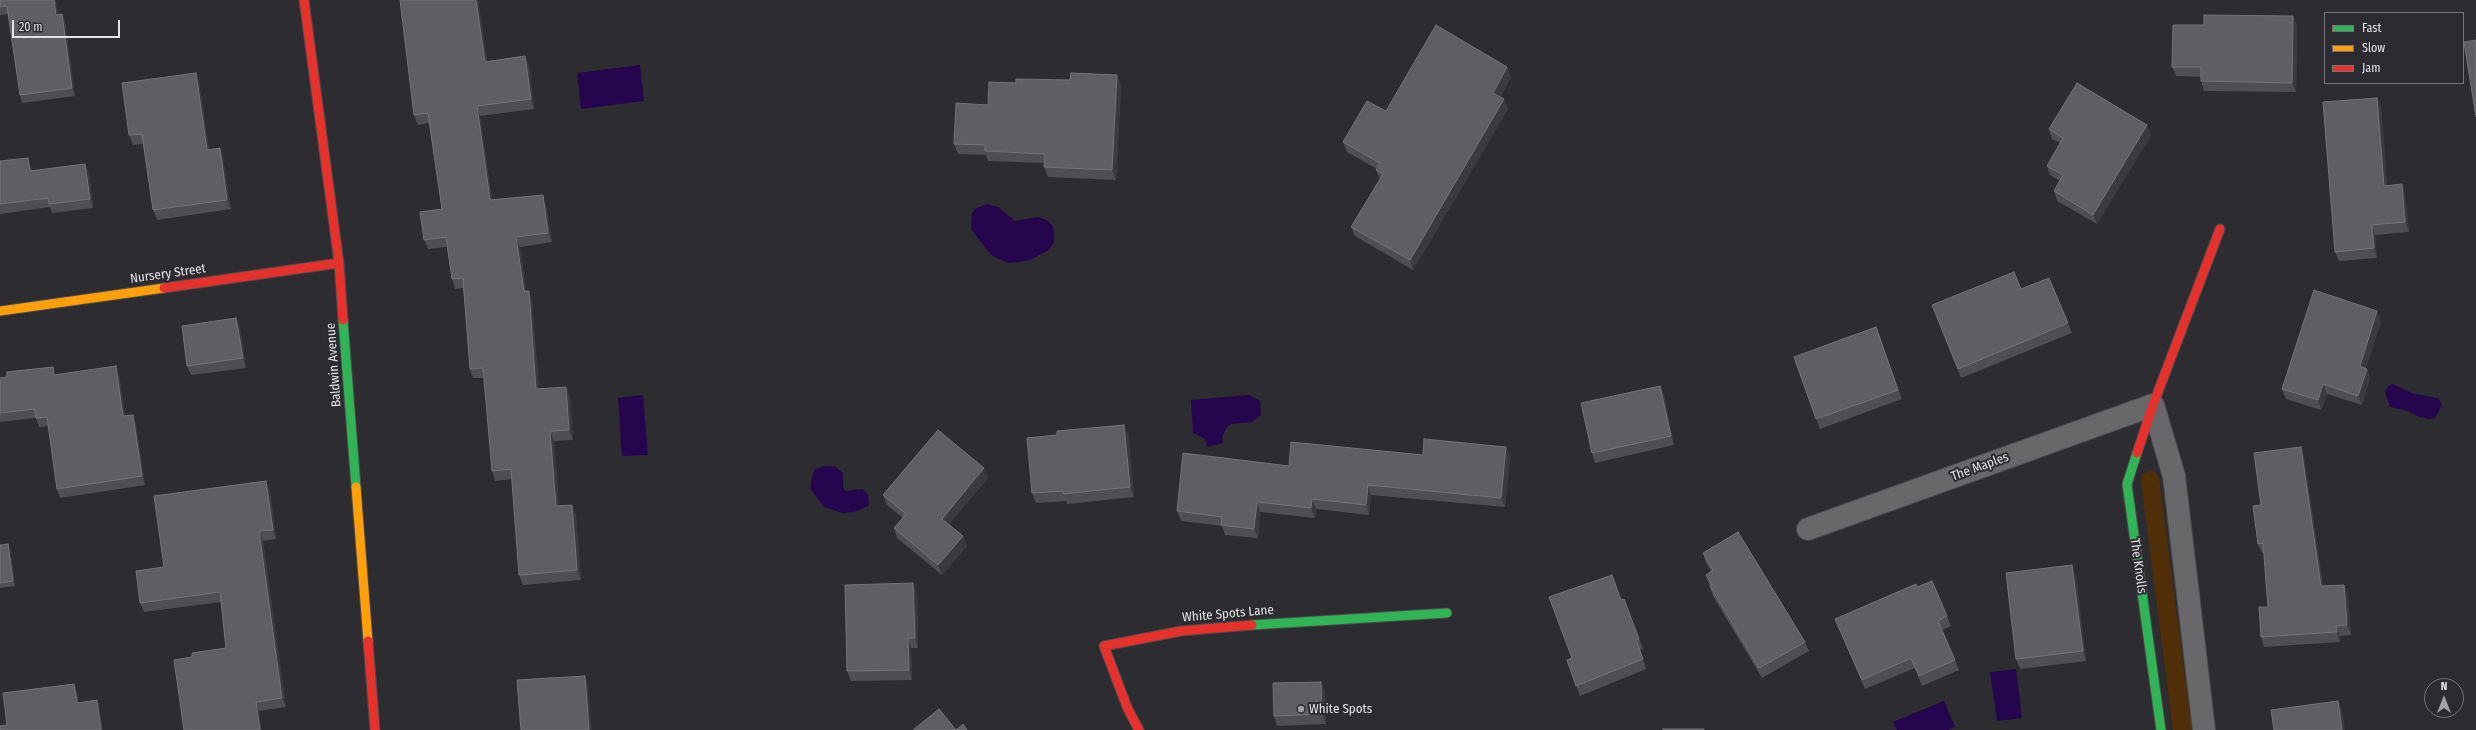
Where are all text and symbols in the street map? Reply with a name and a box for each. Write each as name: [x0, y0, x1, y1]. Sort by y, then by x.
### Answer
scale bar: [14, 12, 122, 38]
legend: [2324, 12, 2464, 84]
text: 20 m: [19, 20, 43, 34]
text: Fast: [2362, 21, 2381, 35]
text: Slow: [2362, 41, 2385, 55]
text: Jam: [2362, 61, 2380, 75]
street label: Nursery Street: [129, 261, 207, 287]
street label: Baldwin Avenue: [323, 322, 345, 408]
street label: The Maples: [1949, 449, 2011, 485]
street label: The Knolls: [2126, 538, 2150, 594]
street label: White Spots Lane: [1182, 602, 1274, 626]
north arrow: [2424, 678, 2464, 718]
text: N: [2441, 680, 2447, 693]
place label: White Spots: [1309, 701, 1372, 717]
marker: White Spots: [1296, 704, 1306, 714]

